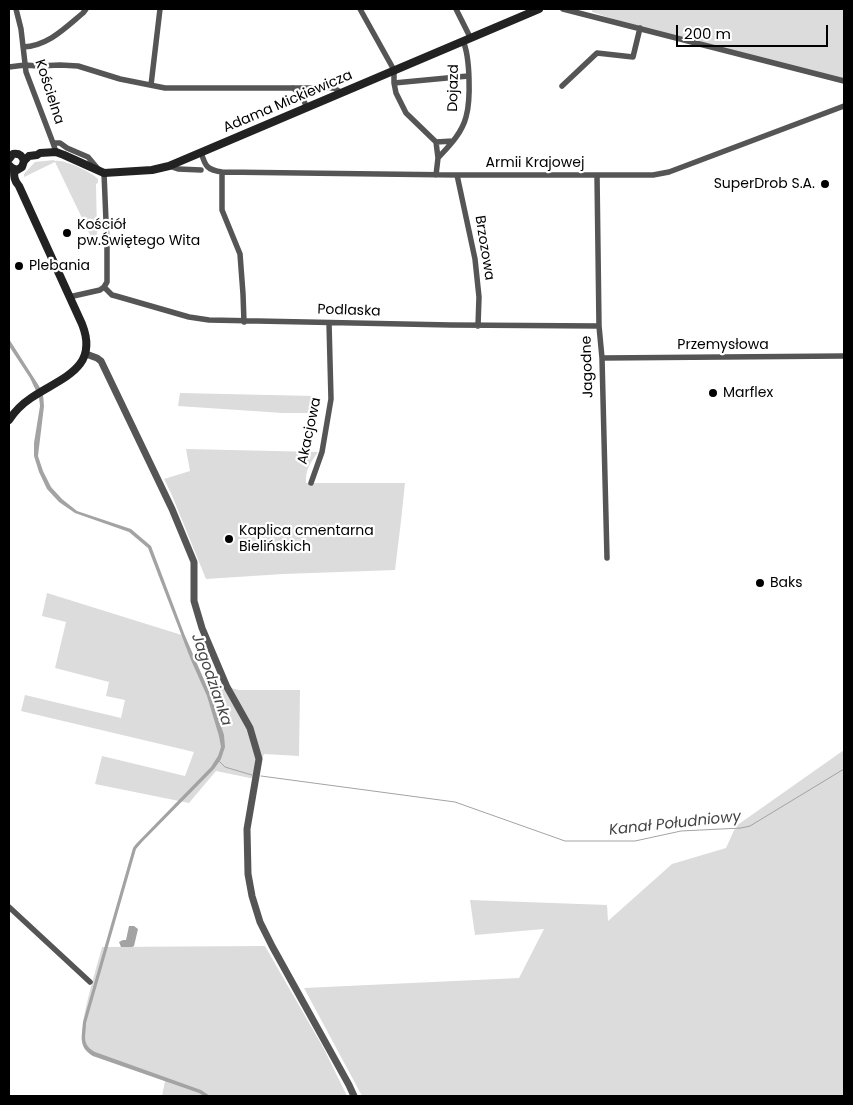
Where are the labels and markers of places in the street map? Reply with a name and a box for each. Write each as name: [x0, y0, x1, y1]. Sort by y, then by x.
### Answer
place label: SuperDrob S.A.: [714, 176, 815, 192]
marker: SuperDrob S.A.: [819, 178, 831, 190]
place label: Kościół pw.Świętego Wita: [77, 217, 200, 250]
marker: Kościół pw.Świętego Wita: [61, 227, 73, 239]
place label: Plebania: [29, 258, 90, 274]
marker: Plebania: [13, 260, 25, 272]
place label: Marflex: [723, 385, 773, 401]
marker: Marflex: [707, 387, 719, 399]
place label: Kaplica cmentarna Bielińskich: [239, 523, 374, 556]
marker: Kaplica cmentarna Bielińskich: [223, 533, 235, 545]
place label: Baks: [770, 575, 803, 591]
marker: Baks: [754, 577, 766, 589]

